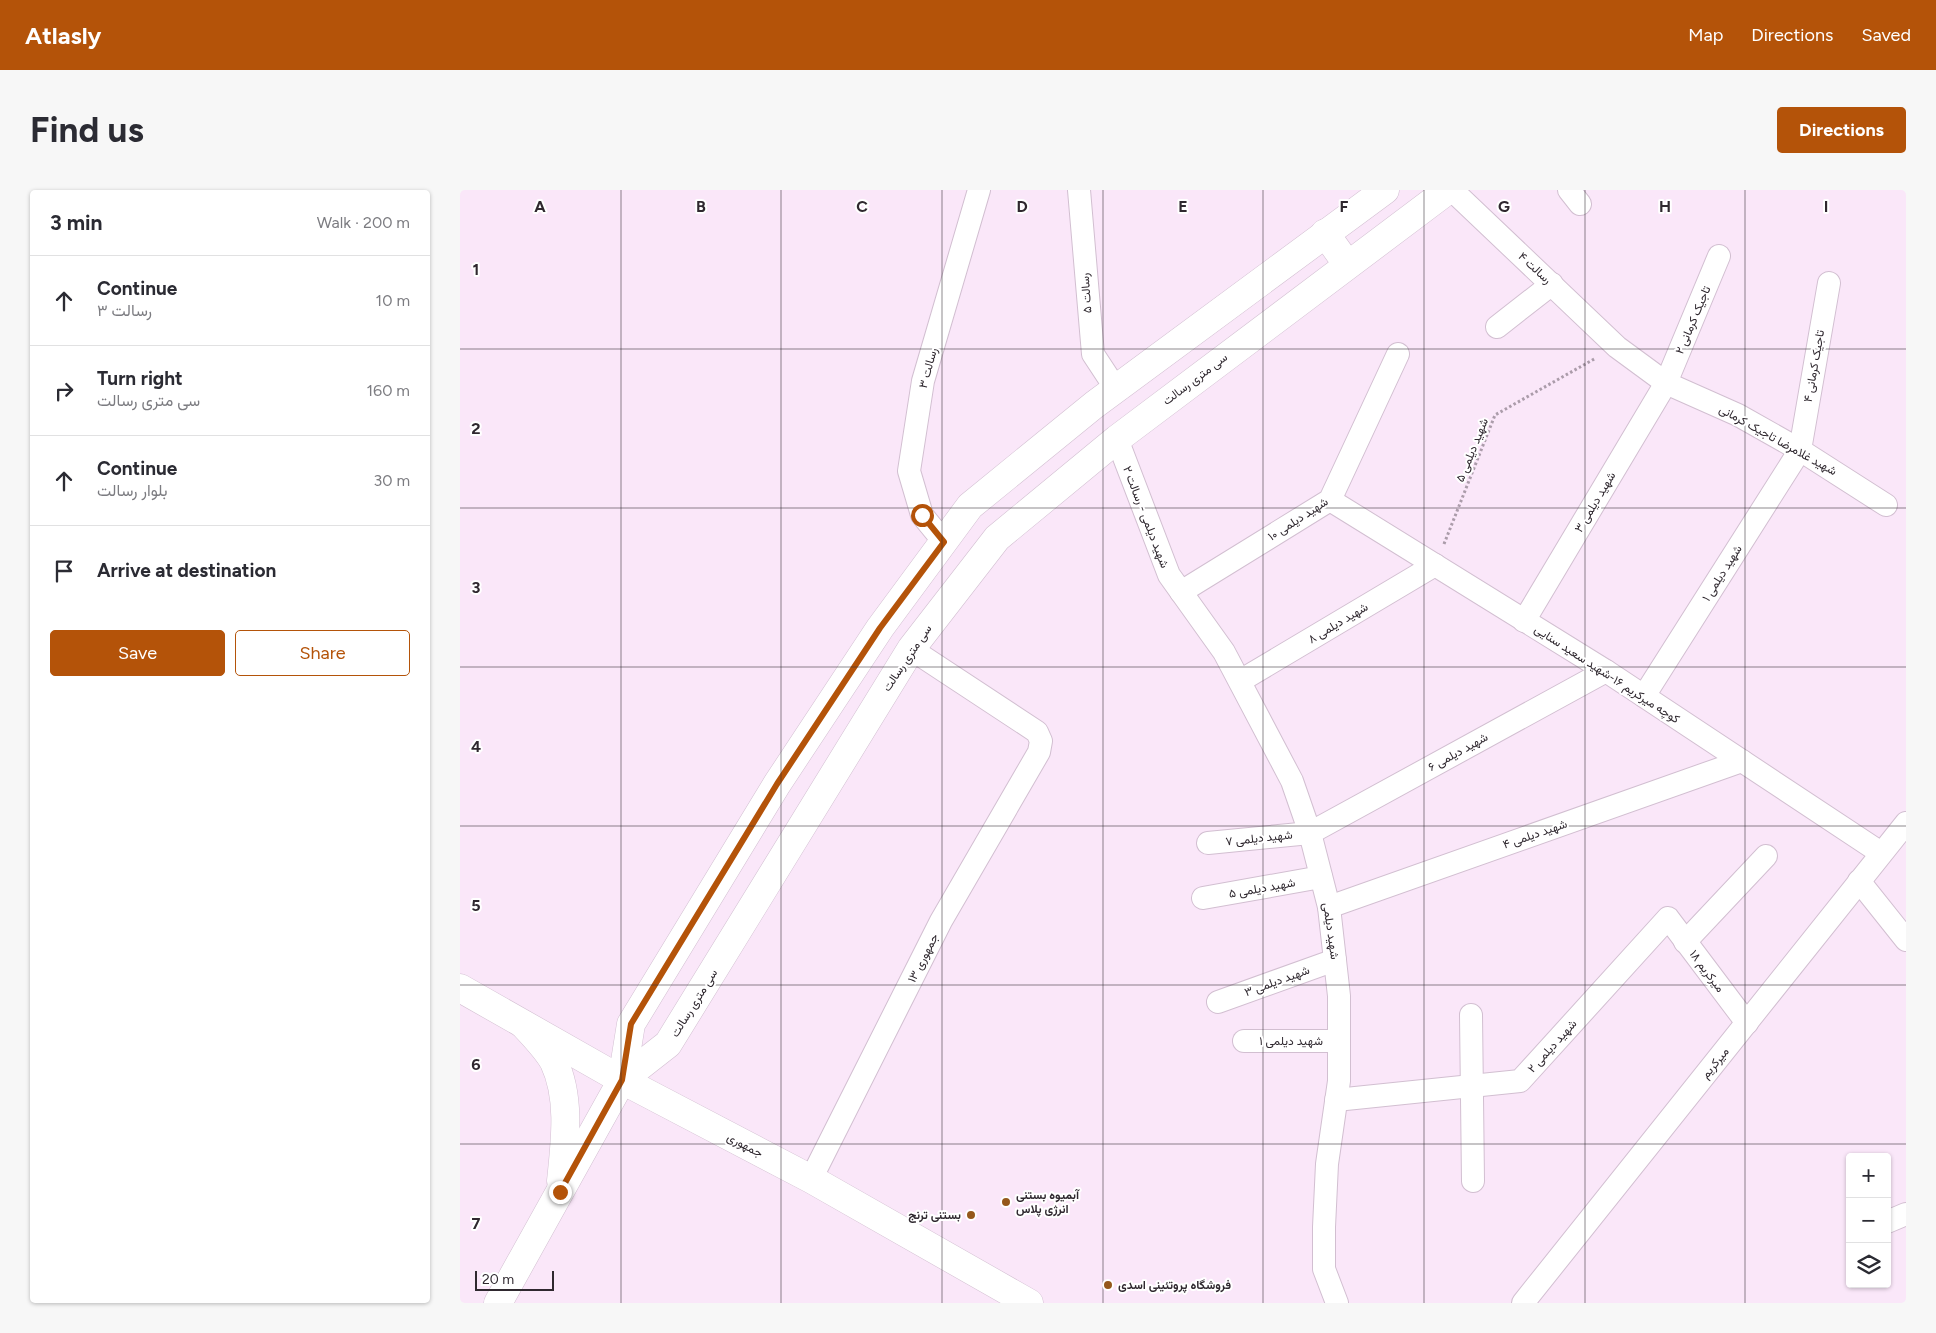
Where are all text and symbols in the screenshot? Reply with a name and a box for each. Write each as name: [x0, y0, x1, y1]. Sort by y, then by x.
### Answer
text: Atlasly: [25, 21, 101, 50]
text: Map: [1688, 24, 1723, 46]
text: Directions: [1751, 24, 1833, 46]
text: Saved: [1861, 24, 1911, 46]
button: Directions: [1777, 107, 1906, 153]
text: Find us: [30, 109, 144, 151]
text: A: [534, 197, 546, 216]
text: B: [696, 197, 706, 216]
text: C: [856, 197, 868, 216]
text: D: [1016, 197, 1028, 216]
text: E: [1178, 197, 1188, 216]
text: F: [1340, 197, 1349, 216]
text: G: [1498, 197, 1510, 216]
text: H: [1659, 197, 1671, 216]
text: I: [1824, 197, 1828, 216]
text: 3 min: [50, 210, 102, 235]
text: Walk · 200 m: [317, 213, 410, 232]
street label: ۴ رسالت: [1515, 249, 1554, 288]
text: 1: [473, 260, 479, 279]
street label: ۵ رسالت: [1078, 272, 1095, 314]
text: Continue: [97, 277, 177, 300]
street label: تاجیک کرمانی ۲: [1672, 284, 1715, 357]
icon: ahead: [50, 287, 78, 315]
text: 10 m: [376, 291, 410, 310]
text: ۳ رسالت: [97, 301, 152, 320]
street label: تاجیک کرمانی ۴: [1801, 329, 1828, 404]
street label: ۳ رسالت: [916, 346, 941, 390]
street label: سی متری رسالت: [1160, 350, 1231, 409]
text: Turn right: [97, 367, 183, 390]
icon: right: [50, 377, 78, 405]
text: 160 m: [367, 381, 410, 400]
text: سی متری رسالت: [97, 391, 200, 410]
street label: شهید غلامرضا تاجیک کرمانی: [1716, 402, 1839, 479]
street label: شهید دیلمی ۵: [1453, 416, 1492, 484]
text: 2: [471, 419, 481, 438]
text: Continue: [97, 457, 177, 480]
street label: شهید دیلمی - رسالت ۲: [1119, 464, 1172, 570]
icon: ahead: [50, 467, 78, 495]
street label: شهید دیلمی ۳: [1571, 469, 1619, 535]
text: 30 m: [373, 471, 410, 490]
text: بلوار رسالت: [97, 481, 168, 500]
street label: ۱۰ شهید دیلمی: [1265, 494, 1331, 544]
route start: [911, 504, 934, 527]
street label: شهید دیلمی ۱: [1699, 542, 1746, 604]
icon: arrive: [50, 557, 78, 585]
text: Arrive at destination: [97, 559, 276, 582]
text: 3: [472, 578, 481, 597]
street label: ۸ شهید دیلمی: [1306, 600, 1371, 647]
street label: سی متری رسالت: [880, 622, 935, 695]
street label: کوچه میرکریم ۱۶-شهید سعید سنایی: [1531, 622, 1682, 727]
button: Save: [50, 630, 225, 676]
button: Share: [235, 630, 410, 676]
street label: ۶ شهید دیلمی: [1426, 730, 1491, 775]
text: 4: [471, 737, 481, 756]
street label: ۴ شهید دیلمی: [1501, 816, 1569, 852]
street label: ۷ شهید دیلمی: [1225, 828, 1293, 849]
street label: ۵ شهید دیلمی: [1228, 875, 1297, 902]
text: 5: [471, 896, 481, 915]
street label: شهید دیلمی: [1319, 902, 1342, 960]
street label: ۱۳ جمهوری: [905, 931, 942, 985]
street label: ۱۸ میرکریم: [1686, 947, 1727, 996]
street label: ۳ شهید دیلمی: [1243, 963, 1312, 1000]
street label: سی متری رسالت: [668, 966, 721, 1040]
street label: ۲ شهید دیلمی: [1525, 1017, 1580, 1076]
street label: ۱ شهید دیلمی: [1259, 1034, 1323, 1049]
street label: میرکریم: [1698, 1045, 1733, 1082]
text: 6: [471, 1055, 481, 1074]
street label: جمهوری: [724, 1130, 765, 1161]
map controls: [1846, 1153, 1891, 1288]
button: +: [1846, 1153, 1891, 1198]
route end: [549, 1181, 572, 1204]
place label: آبمیوه بستنی انرژی پلاس: [1016, 1188, 1080, 1217]
marker: آبمیوه بستنی انرژی پلاس: [1000, 1196, 1012, 1208]
button: −: [1846, 1198, 1891, 1243]
place label: بستنی ترنج: [908, 1208, 961, 1223]
marker: بستنی ترنج: [965, 1209, 977, 1221]
text: 7: [472, 1214, 481, 1233]
button: layers: [1846, 1243, 1891, 1288]
scale bar: [475, 1268, 554, 1291]
text: 20 m: [482, 1271, 514, 1288]
place label: فروشگاه پروتئینی اسدی: [1118, 1278, 1231, 1293]
marker: فروشگاه پروتئینی اسدی: [1102, 1279, 1114, 1291]

